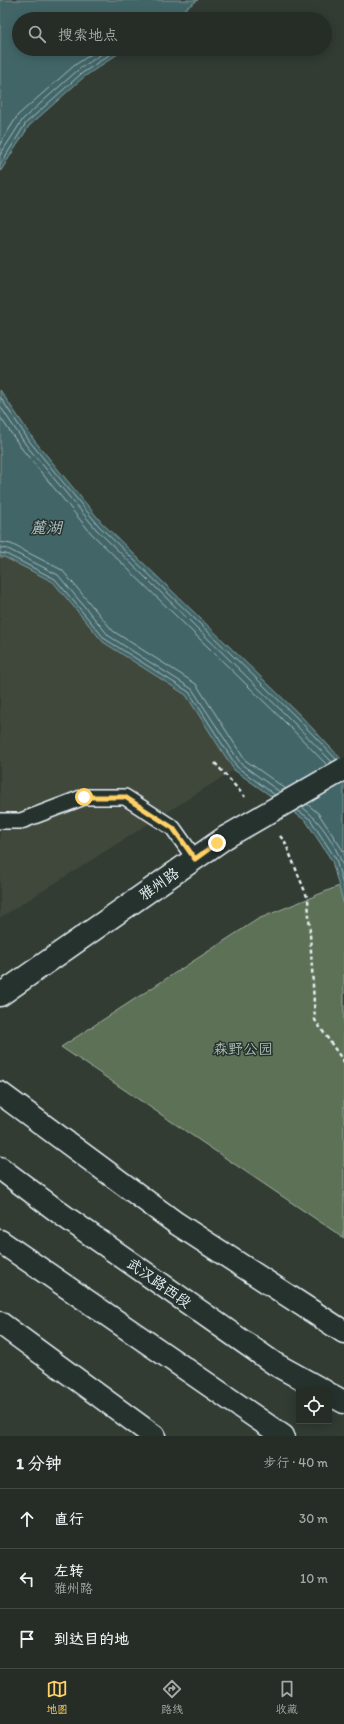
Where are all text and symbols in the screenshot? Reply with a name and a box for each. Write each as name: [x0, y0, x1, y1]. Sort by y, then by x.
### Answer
search box: [12, 12, 332, 56]
icon: search: [26, 23, 48, 45]
text: 搜索地点: [58, 26, 118, 44]
water label: 麓湖: [30, 518, 64, 537]
route start: [75, 788, 93, 806]
route end: [208, 834, 226, 852]
street label: 雅州路: [135, 864, 183, 904]
park label: 森野公园: [213, 1040, 273, 1058]
street label: 武汉路西段: [123, 1254, 195, 1312]
map controls: [296, 1388, 332, 1424]
button: locate: [296, 1388, 332, 1424]
text: 1 分钟: [16, 1453, 62, 1473]
text: 步行 · 40 m: [263, 1455, 328, 1470]
icon: ahead: [16, 1508, 38, 1530]
text: 直行: [54, 1510, 84, 1528]
text: 30 m: [299, 1511, 328, 1526]
text: 左转: [54, 1562, 84, 1580]
icon: left: [16, 1568, 38, 1590]
text: 10 m: [300, 1571, 328, 1586]
text: 雅州路: [54, 1581, 93, 1596]
icon: arrive: [16, 1628, 38, 1650]
text: 到达目的地: [54, 1630, 129, 1648]
tab: 地图: [46, 1678, 68, 1716]
tab: 路线: [161, 1678, 183, 1716]
tab: 收藏: [276, 1678, 298, 1716]

